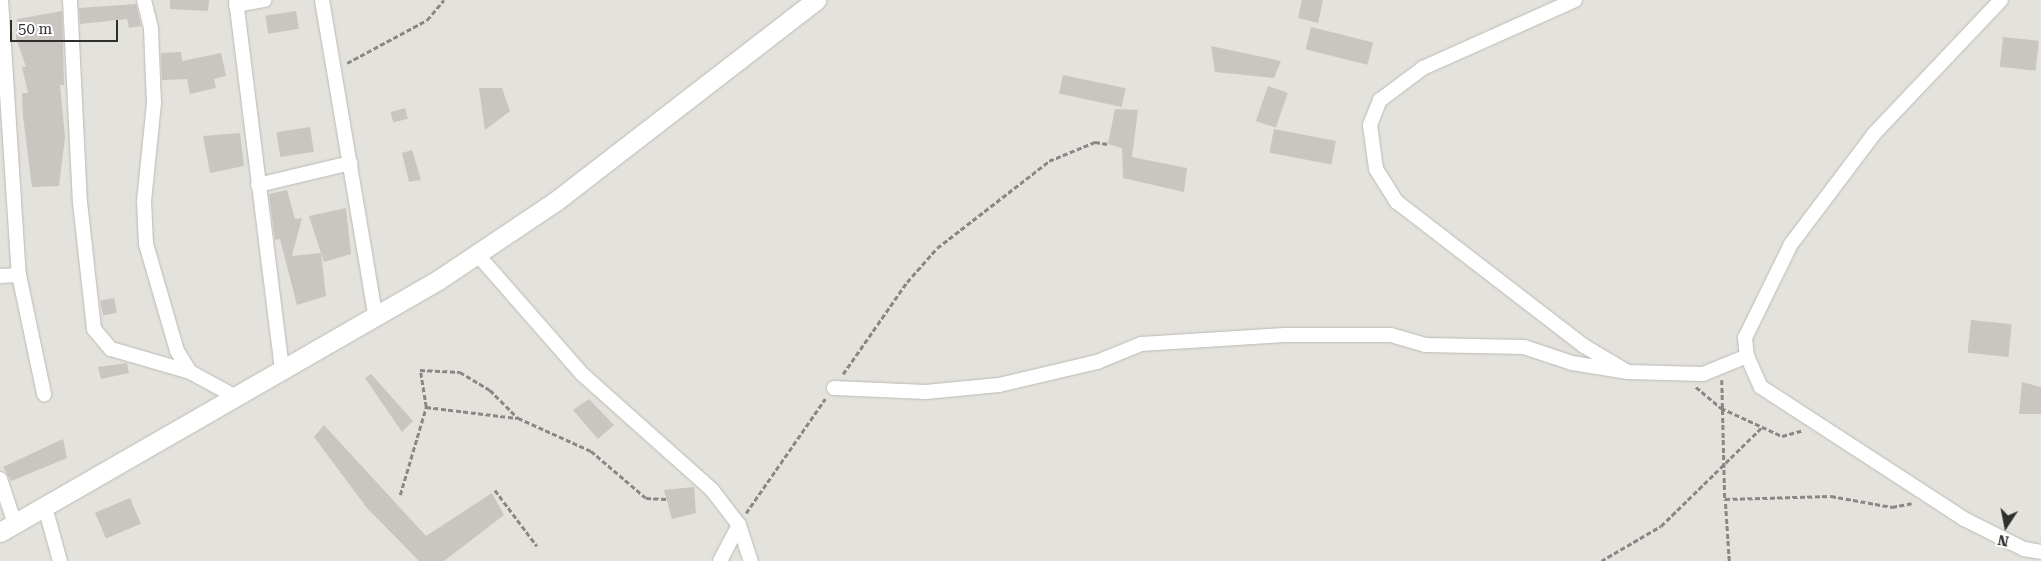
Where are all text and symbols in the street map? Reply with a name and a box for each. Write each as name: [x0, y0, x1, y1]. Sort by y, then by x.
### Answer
scale bar: [12, 10, 120, 42]
text: 50 m: [18, 20, 52, 38]
north arrow: [1981, 501, 2031, 551]
text: N: [1996, 532, 2010, 550]

